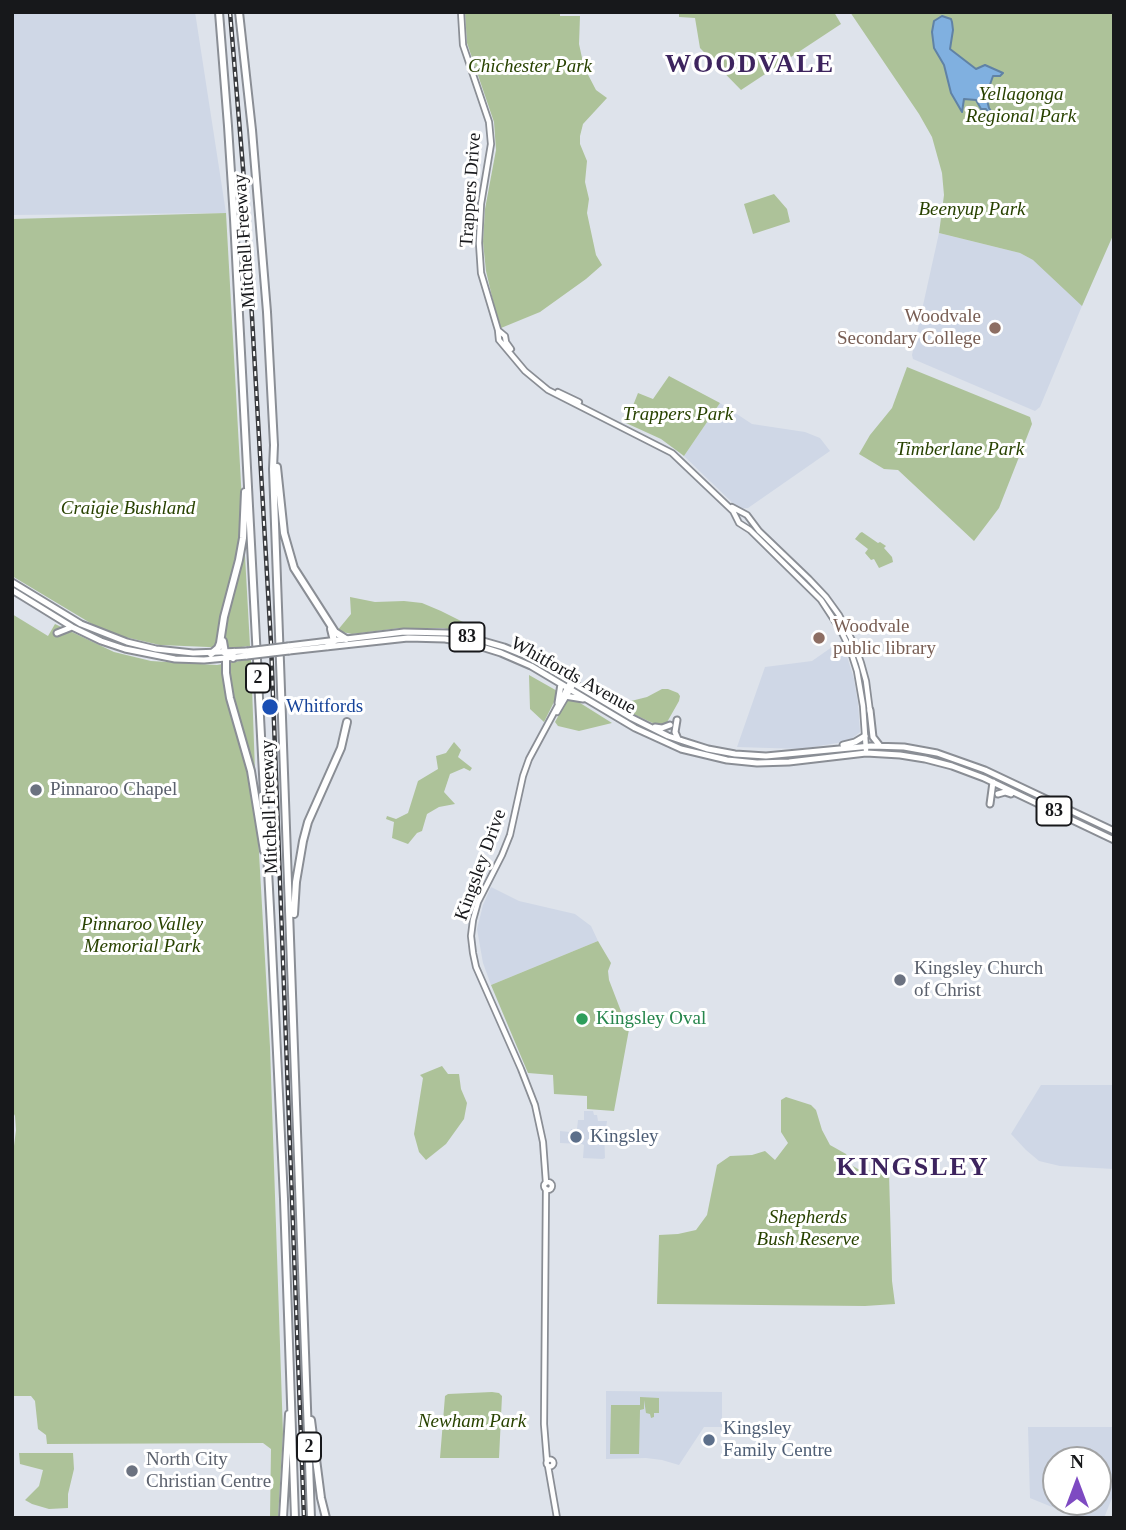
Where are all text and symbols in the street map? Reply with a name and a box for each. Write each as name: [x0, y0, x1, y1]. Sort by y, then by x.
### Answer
district label: WOODVALE: [666, 49, 834, 81]
park label: Chichester Park: [468, 56, 592, 78]
park label: Yellagonga Regional Park: [966, 84, 1076, 128]
street label: Trappers Drive: [456, 132, 486, 248]
street label: Mitchell Freeway: [229, 173, 261, 309]
park label: Beenyup Park: [918, 199, 1026, 221]
place label: Woodvale Secondary College: [837, 306, 981, 350]
marker: Woodvale Secondary College: [987, 320, 1003, 336]
park label: Trappers Park: [623, 404, 733, 426]
park label: Timberlane Park: [896, 439, 1024, 461]
park label: Craigie Bushland: [61, 498, 195, 520]
place label: Woodvale public library: [833, 616, 936, 660]
road number: 83: [449, 622, 484, 652]
marker: Woodvale public library: [811, 630, 827, 646]
street label: Whitfords Avenue: [506, 632, 640, 720]
road number: 2: [246, 664, 270, 692]
place label: Whitfords: [286, 696, 363, 718]
marker: Whitfords: [260, 697, 280, 717]
street label: Mitchell Freeway: [256, 739, 284, 875]
place label: Pinnaroo Chapel: [50, 779, 177, 801]
marker: Pinnaroo Chapel: [28, 782, 44, 798]
road number: 83: [1036, 796, 1072, 826]
street label: Kingsley Drive: [450, 806, 512, 924]
park label: Pinnaroo Valley Memorial Park: [81, 914, 203, 958]
place label: Kingsley Church of Christ: [914, 958, 1043, 1002]
marker: Kingsley Church of Christ: [892, 972, 908, 988]
place label: Kingsley Oval: [596, 1008, 706, 1030]
marker: Kingsley Oval: [574, 1011, 590, 1027]
place label: Kingsley: [590, 1126, 659, 1148]
marker: Kingsley: [568, 1129, 584, 1145]
district label: KINGSLEY: [837, 1152, 989, 1184]
park label: Shepherds Bush Reserve: [757, 1207, 859, 1251]
park label: Newham Park: [418, 1411, 526, 1433]
place label: Kingsley Family Centre: [723, 1418, 832, 1462]
road number: 2: [297, 1432, 321, 1462]
marker: Kingsley Family Centre: [701, 1432, 717, 1448]
north arrow: [1042, 1446, 1112, 1516]
place label: North City Christian Centre: [146, 1449, 271, 1493]
text: N: [1070, 1451, 1084, 1472]
marker: North City Christian Centre: [124, 1463, 140, 1479]

